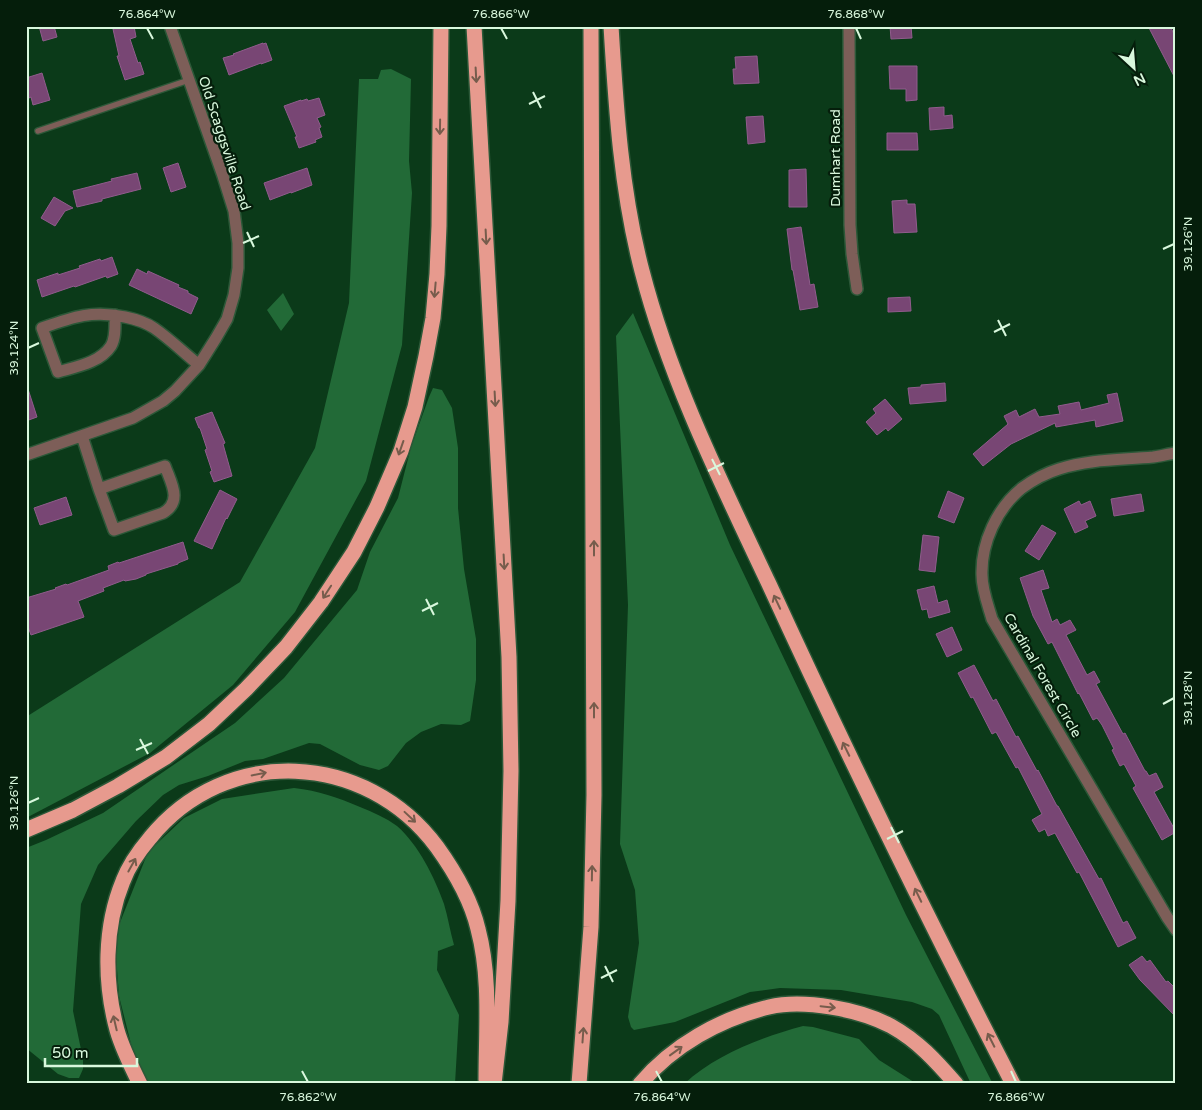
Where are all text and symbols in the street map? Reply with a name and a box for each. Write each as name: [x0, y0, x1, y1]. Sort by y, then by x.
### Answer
text: 76.864°W: [118, 7, 176, 21]
text: 76.866°W: [472, 7, 530, 21]
text: 76.868°W: [827, 7, 885, 21]
north arrow: [1110, 42, 1160, 92]
one-way arrow: [472, 67, 481, 83]
text: N: [1131, 69, 1148, 89]
street label: Old Scaggsville Road: [195, 74, 254, 212]
street label: Dumhart Road: [827, 109, 844, 207]
one-way arrow: [435, 119, 445, 135]
text: 39.126°N: [1181, 217, 1195, 271]
one-way arrow: [481, 229, 490, 245]
one-way arrow: [431, 282, 440, 298]
text: 39.124°N: [7, 321, 21, 375]
one-way arrow: [490, 391, 499, 407]
one-way arrow: [396, 440, 405, 456]
one-way arrow: [589, 540, 598, 556]
one-way arrow: [499, 553, 508, 569]
one-way arrow: [322, 585, 332, 599]
one-way arrow: [772, 595, 781, 610]
street label: Cardinal Forest Circle: [1000, 610, 1085, 741]
text: 39.128°N: [1181, 671, 1195, 725]
one-way arrow: [589, 703, 599, 719]
one-way arrow: [841, 742, 851, 757]
one-way arrow: [251, 768, 267, 778]
text: 39.126°N: [7, 776, 21, 830]
one-way arrow: [403, 811, 416, 823]
one-way arrow: [127, 858, 137, 872]
one-way arrow: [587, 865, 597, 882]
one-way arrow: [913, 888, 922, 903]
one-way arrow: [819, 1002, 835, 1012]
one-way arrow: [110, 1015, 119, 1031]
one-way arrow: [578, 1027, 588, 1043]
one-way arrow: [986, 1033, 996, 1048]
scale bar: [45, 1035, 138, 1067]
text: 50 m: [52, 1044, 89, 1062]
one-way arrow: [669, 1046, 683, 1056]
text: 76.862°W: [279, 1090, 337, 1104]
text: 76.864°W: [633, 1090, 691, 1104]
text: 76.866°W: [987, 1090, 1045, 1104]

